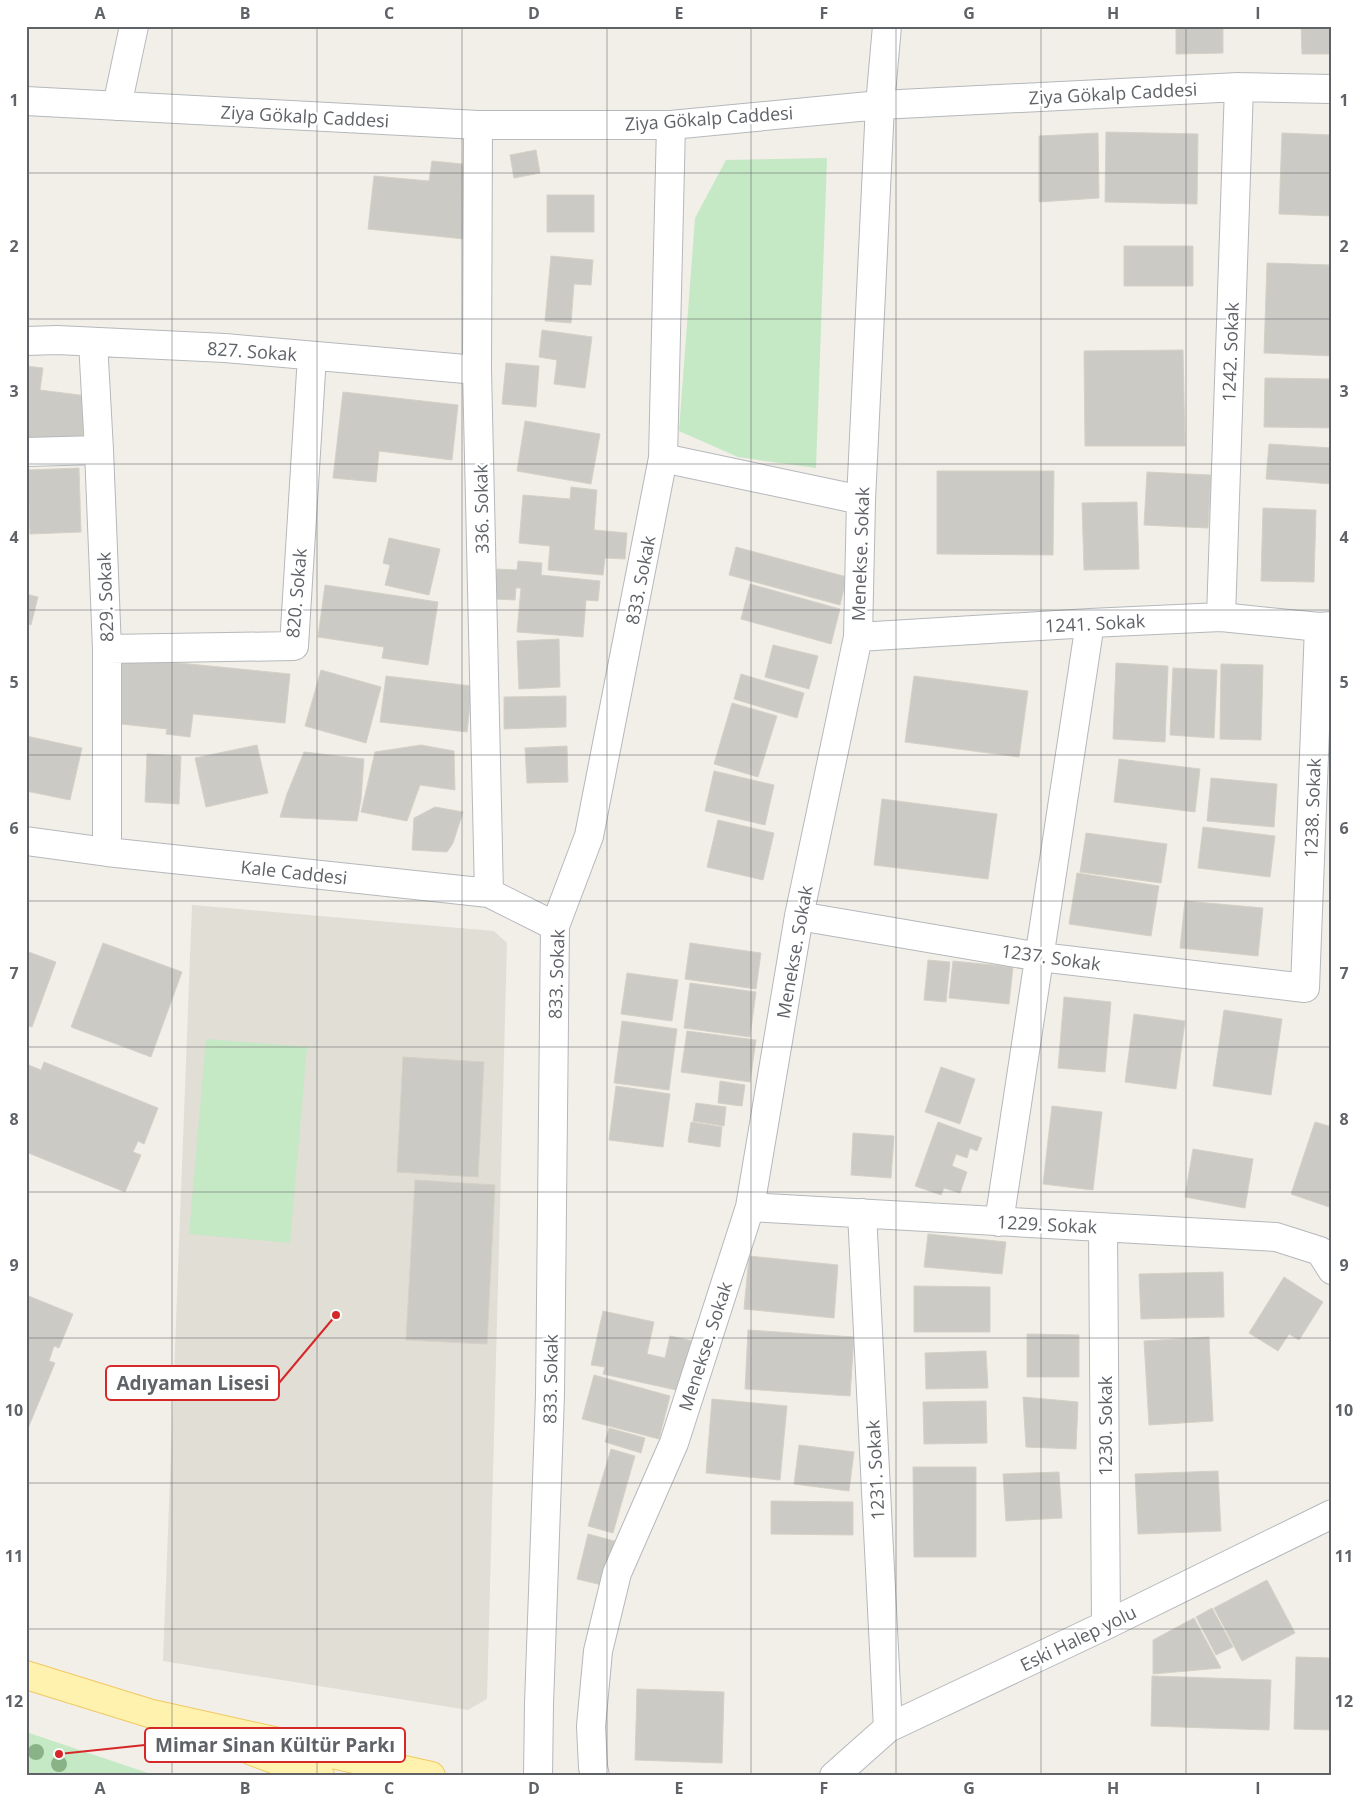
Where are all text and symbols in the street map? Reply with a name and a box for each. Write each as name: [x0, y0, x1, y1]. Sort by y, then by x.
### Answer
text: A: [94, 2, 106, 24]
text: B: [240, 2, 250, 24]
text: C: [384, 2, 394, 24]
text: D: [528, 2, 540, 24]
text: E: [675, 2, 684, 24]
text: F: [820, 2, 828, 24]
text: G: [963, 2, 975, 24]
text: H: [1107, 2, 1119, 24]
text: I: [1255, 2, 1261, 24]
street label: Ziya Gökalp Caddesi: [1028, 77, 1198, 109]
text: 1: [9, 89, 19, 111]
text: 1: [1339, 89, 1349, 111]
street label: Ziya Gökalp Caddesi: [220, 100, 390, 132]
street label: Ziya Gökalp Caddesi: [624, 100, 794, 136]
text: 2: [9, 235, 19, 257]
text: 2: [1339, 235, 1349, 257]
street label: 1242. Sokak: [1216, 301, 1244, 402]
street label: 827. Sokak: [206, 336, 298, 366]
text: 3: [9, 380, 19, 402]
text: 3: [1339, 380, 1349, 402]
street label: 336. Sokak: [468, 463, 494, 554]
street label: Menekse. Sokak: [846, 486, 874, 622]
text: 4: [9, 526, 19, 548]
text: 4: [1339, 526, 1349, 548]
street label: 833. Sokak: [620, 533, 660, 626]
street label: 820. Sokak: [280, 547, 312, 639]
street label: 829. Sokak: [91, 551, 119, 642]
street label: 1241. Sokak: [1044, 608, 1146, 638]
text: 5: [9, 671, 19, 693]
text: 5: [1339, 671, 1349, 693]
street label: 1238. Sokak: [1298, 757, 1326, 858]
text: 6: [9, 817, 19, 839]
text: 6: [1339, 817, 1349, 839]
street label: Kale Caddesi: [240, 854, 348, 890]
street label: Menekse. Sokak: [770, 883, 818, 1020]
street label: 833. Sokak: [542, 928, 570, 1019]
street label: 1237. Sokak: [1000, 938, 1103, 976]
text: 7: [9, 962, 19, 984]
text: 7: [1339, 962, 1349, 984]
text: 8: [9, 1108, 19, 1130]
text: 8: [1339, 1108, 1349, 1130]
street label: 1229. Sokak: [996, 1209, 1098, 1239]
text: 9: [9, 1254, 19, 1276]
text: 9: [1339, 1254, 1349, 1276]
street label: Menekse. Sokak: [673, 1278, 737, 1414]
street label: 833. Sokak: [537, 1333, 563, 1424]
callout: Adıyaman Lisesi: [106, 1366, 279, 1400]
text: Adıyaman Lisesi: [116, 1370, 270, 1396]
street label: 1230. Sokak: [1093, 1375, 1117, 1476]
text: 10: [5, 1399, 23, 1421]
text: 10: [1335, 1399, 1353, 1421]
street label: 1231. Sokak: [860, 1419, 890, 1521]
text: 11: [5, 1545, 23, 1567]
text: 11: [1335, 1545, 1353, 1567]
street label: Eski Halep yolu: [1016, 1600, 1140, 1676]
text: 12: [5, 1690, 23, 1712]
text: 12: [1335, 1690, 1353, 1712]
callout: Mimar Sinan Kültür Parkı: [145, 1728, 405, 1762]
text: Mimar Sinan Kültür Parkı: [155, 1732, 395, 1758]
text: A: [94, 1777, 106, 1799]
text: B: [240, 1777, 250, 1799]
text: C: [384, 1777, 394, 1799]
text: D: [528, 1777, 540, 1799]
text: E: [675, 1777, 684, 1799]
text: F: [820, 1777, 828, 1799]
text: G: [963, 1777, 975, 1799]
text: H: [1107, 1777, 1119, 1799]
text: I: [1255, 1777, 1261, 1799]

